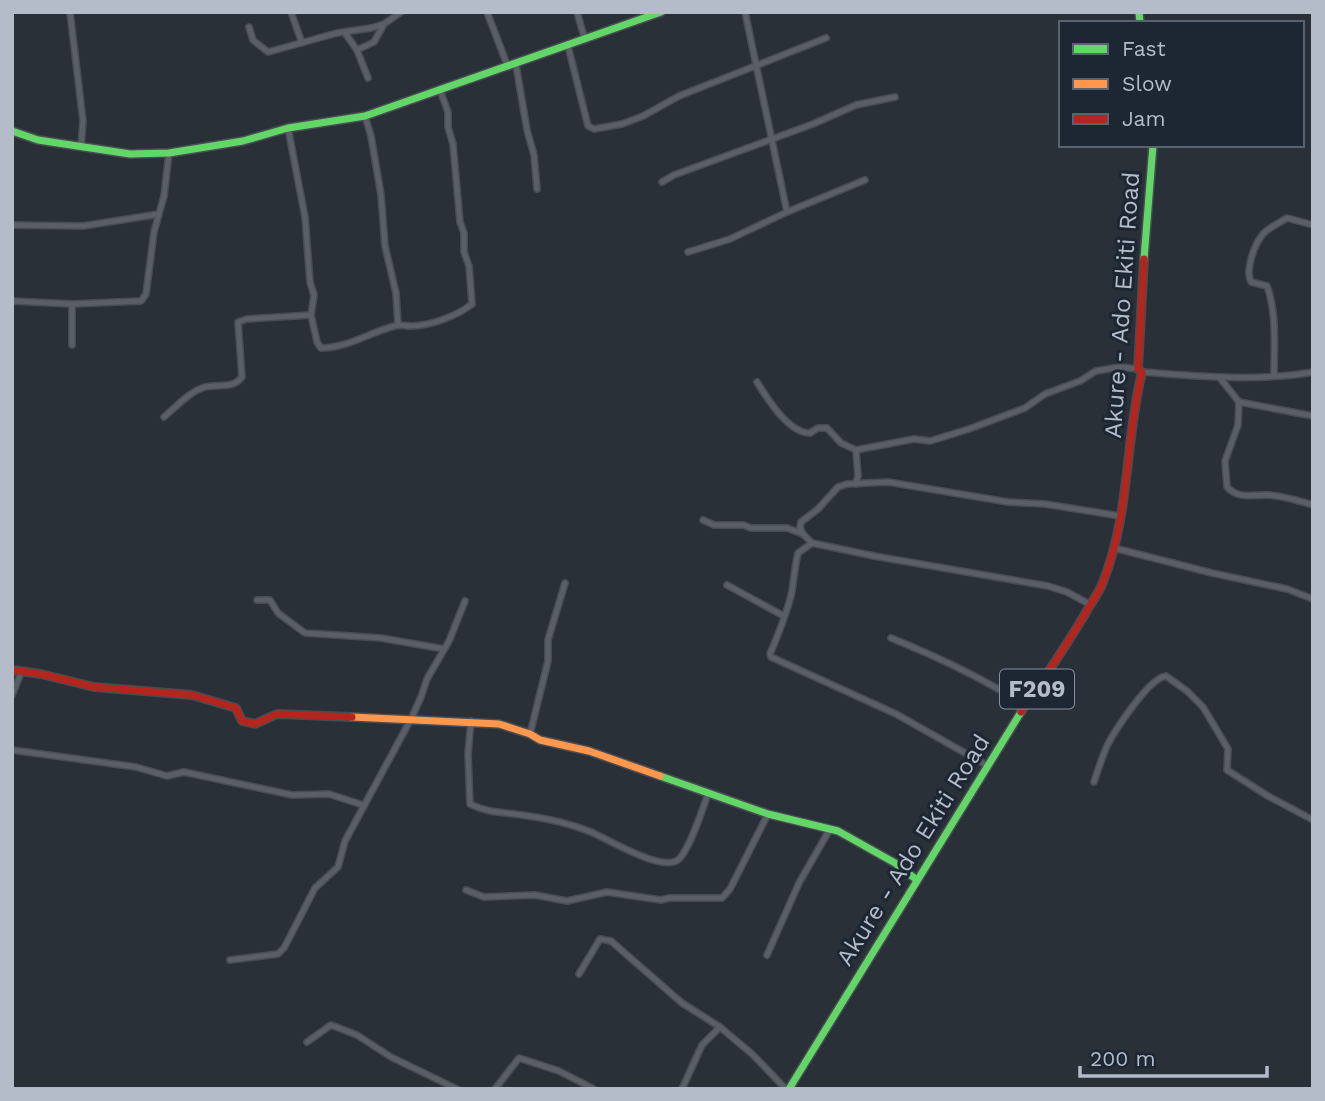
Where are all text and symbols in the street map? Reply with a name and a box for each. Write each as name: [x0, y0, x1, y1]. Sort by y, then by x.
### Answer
legend: [1059, 21, 1304, 147]
text: Fast: [1122, 36, 1166, 61]
text: Slow: [1122, 71, 1172, 96]
text: Jam: [1122, 106, 1165, 131]
street label: Akure - Ado Ekiti Road: [1099, 171, 1145, 439]
road number: F209: [1000, 670, 1074, 708]
street label: Akure - Ado Ekiti Road: [830, 729, 996, 971]
scale bar: [1080, 1034, 1267, 1078]
text: 200 m: [1090, 1046, 1156, 1071]

